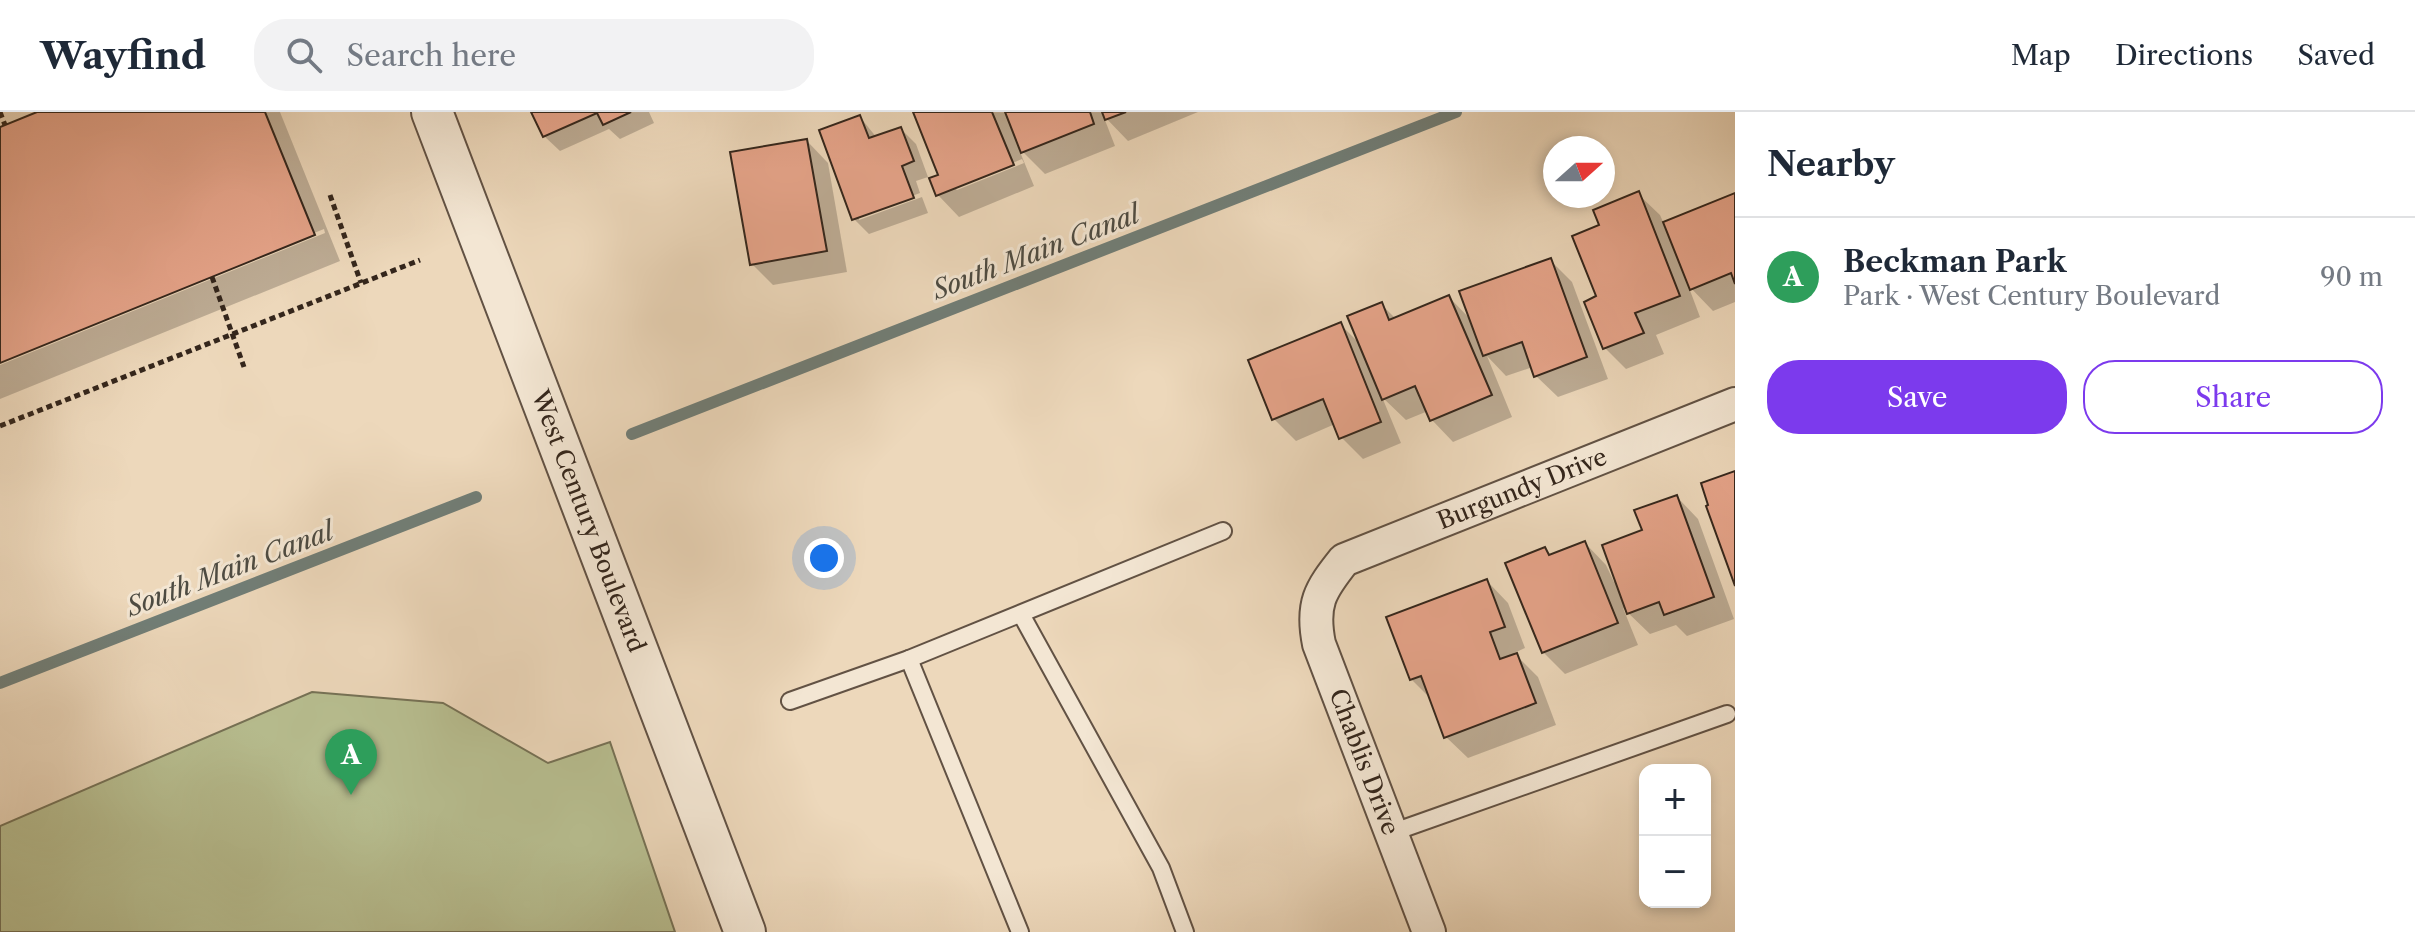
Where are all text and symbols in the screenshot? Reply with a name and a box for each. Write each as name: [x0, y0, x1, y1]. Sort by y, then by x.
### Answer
search box: [254, 19, 814, 91]
text: Wayfind: [40, 32, 206, 79]
icon: search: [282, 33, 326, 77]
text: Search here: [346, 37, 516, 74]
text: Map: [2011, 38, 2071, 72]
text: Directions: [2115, 38, 2253, 72]
text: Saved: [2297, 38, 2375, 72]
north arrow: [1543, 136, 1615, 208]
text: Nearby: [1767, 143, 1895, 185]
water label: South Main Canal: [926, 197, 1146, 307]
text: Beckman Park: [1843, 243, 2067, 280]
text: A: [1783, 261, 1803, 293]
text: 90 m: [2320, 261, 2383, 293]
text: Park · West Century Boulevard: [1843, 280, 2220, 312]
button: Save: [1767, 360, 2067, 434]
button: Share: [2083, 360, 2383, 434]
street label: West Century Boulevard: [525, 385, 652, 656]
street label: Burgundy Drive: [1433, 442, 1611, 535]
water label: South Main Canal: [120, 514, 340, 624]
your location: [804, 538, 844, 578]
street label: Chablis Drive: [1323, 685, 1406, 839]
pin: A: [325, 729, 377, 795]
map controls: [1639, 764, 1711, 908]
button: +: [1639, 764, 1711, 836]
button: −: [1639, 836, 1711, 908]

